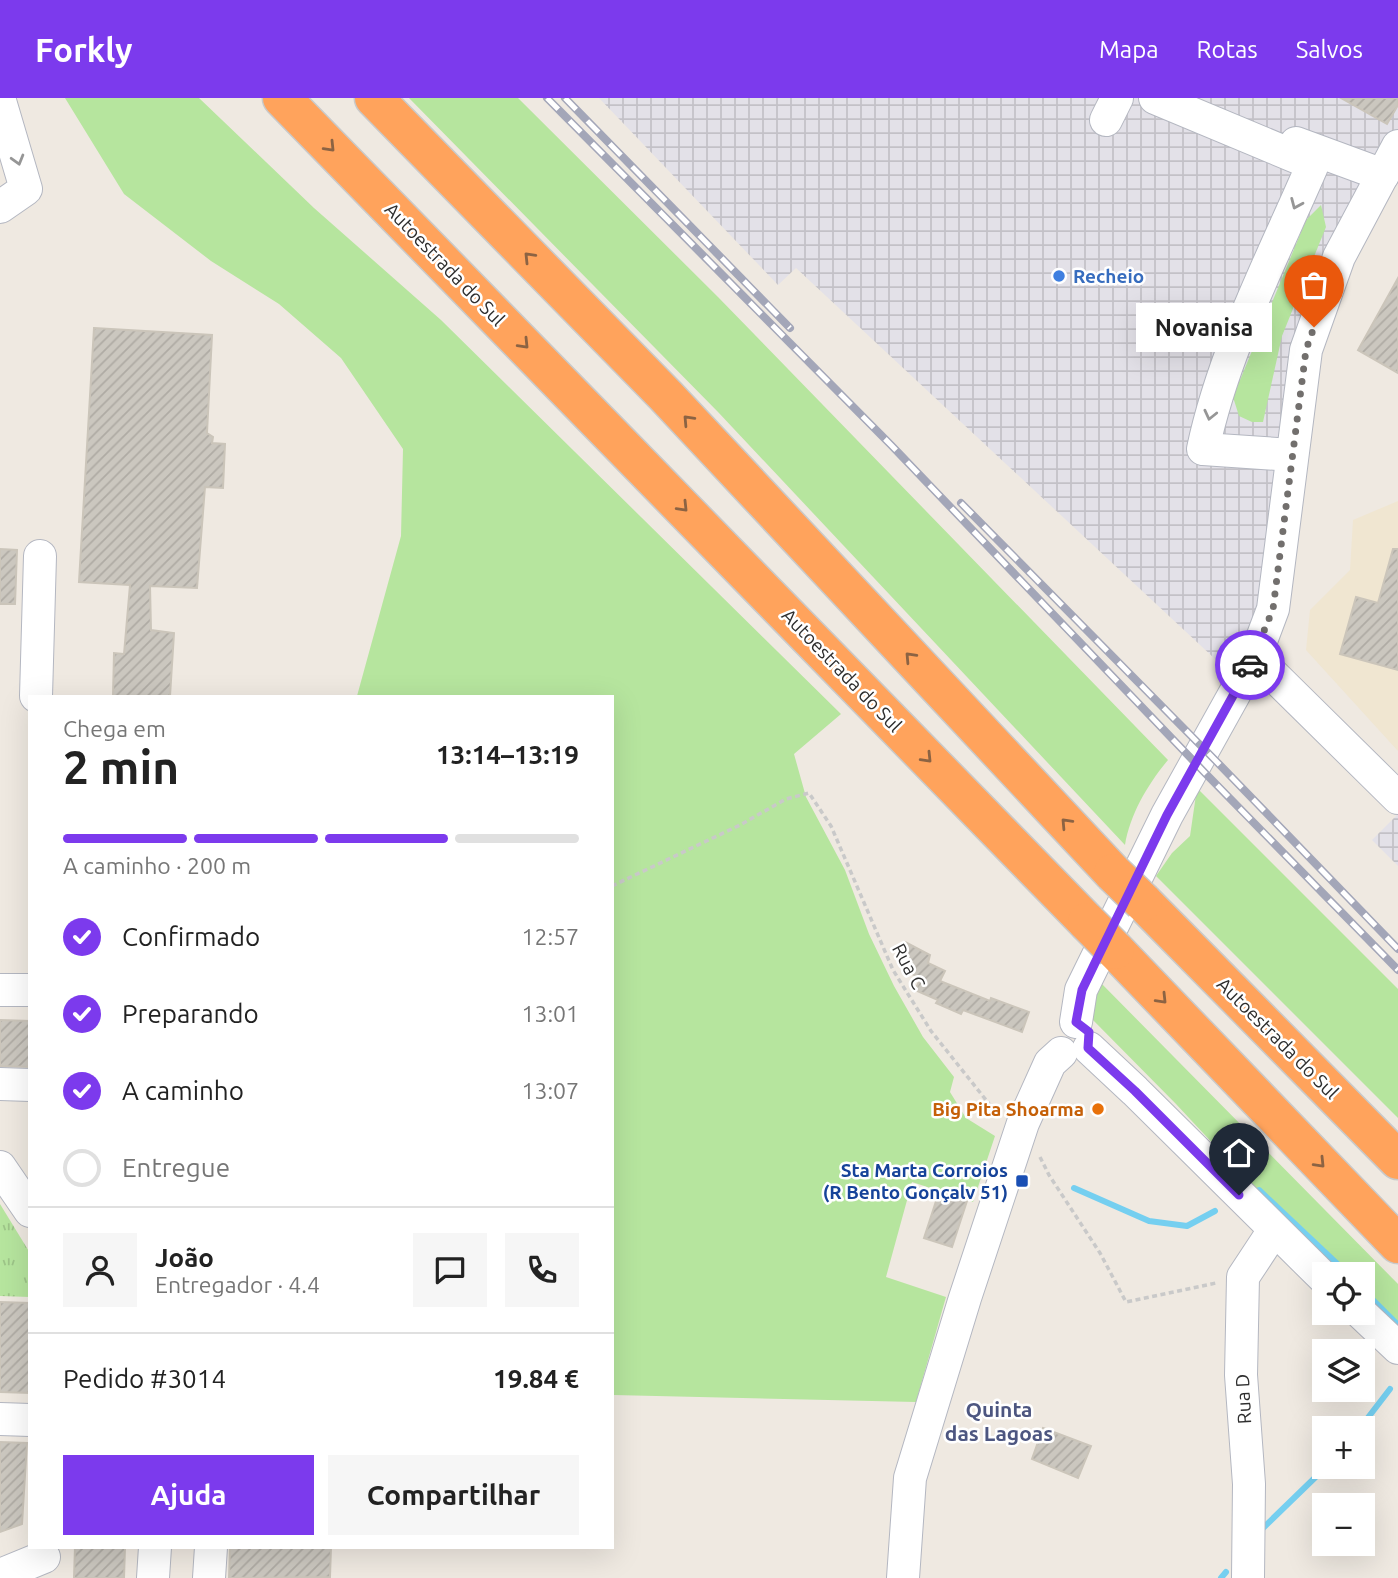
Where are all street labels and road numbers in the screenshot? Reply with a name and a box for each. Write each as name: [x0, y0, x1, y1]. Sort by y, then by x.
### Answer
street label: Autoestrada do Sul: [381, 198, 509, 330]
street label: Autoestrada do Sul: [778, 604, 906, 736]
street label: Rua C: [888, 939, 930, 993]
street label: Autoestrada do Sul: [1213, 973, 1343, 1103]
street label: Rua D: [1231, 1373, 1255, 1425]

